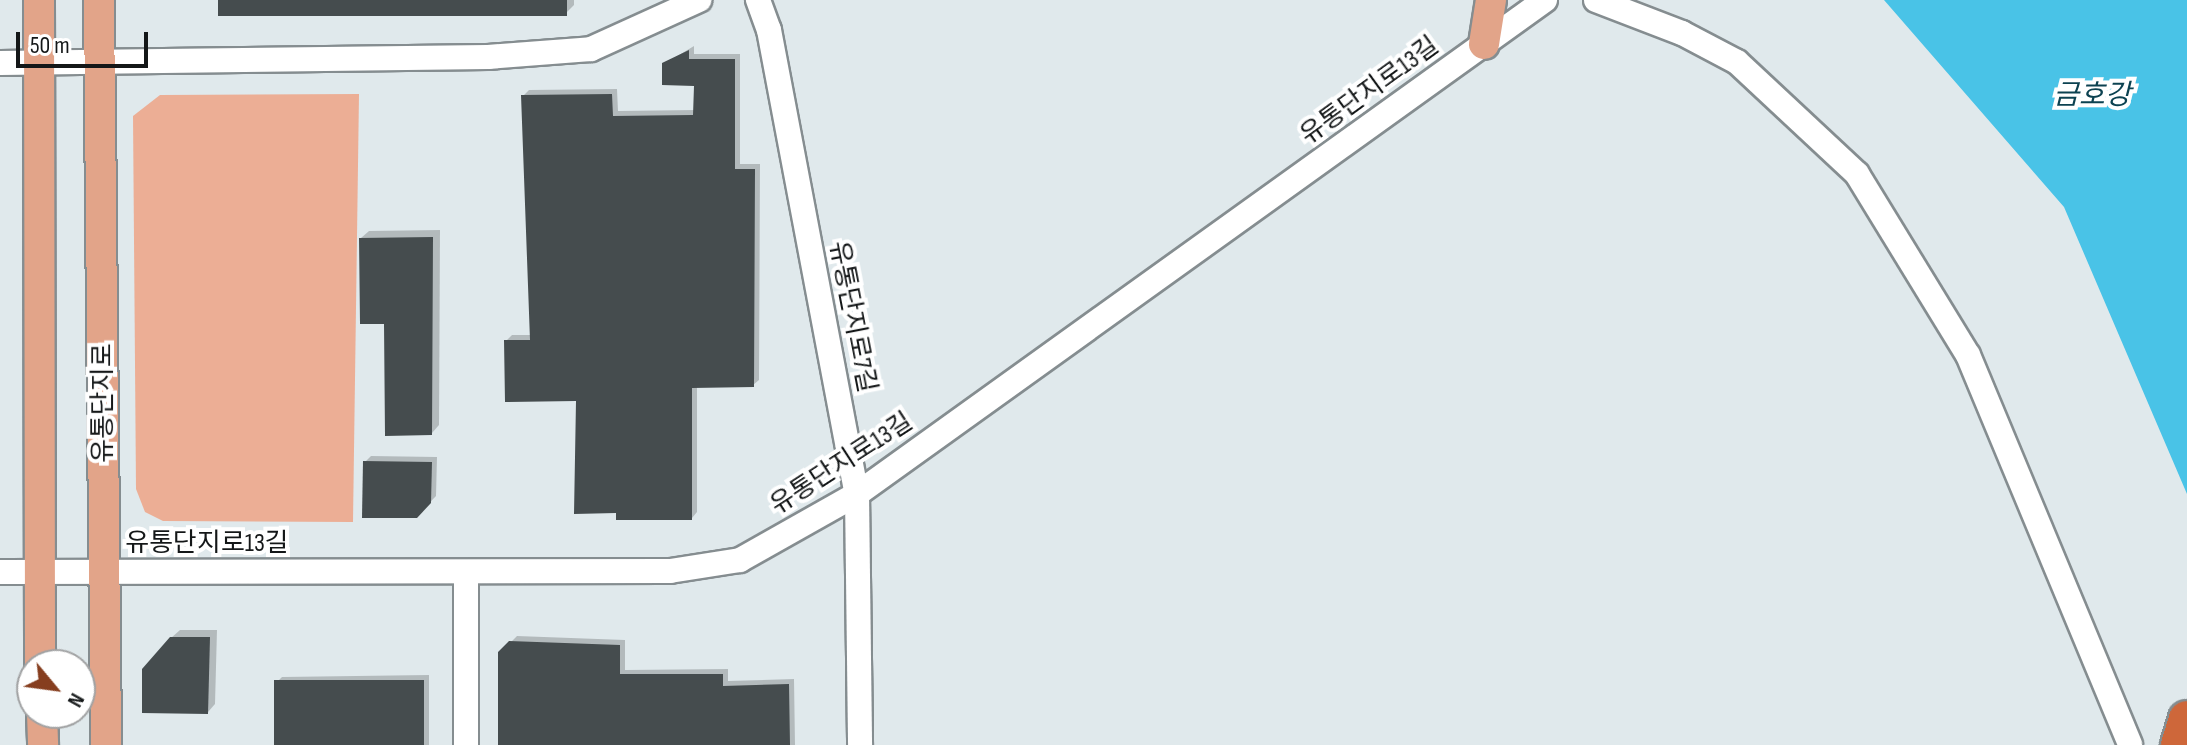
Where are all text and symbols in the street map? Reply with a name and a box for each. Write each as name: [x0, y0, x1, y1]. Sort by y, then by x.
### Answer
scale bar: [20, 16, 152, 66]
street label: 유통단지로13길: [1295, 30, 1445, 152]
text: 50 m: [30, 31, 70, 60]
water label: 금호강: [2053, 79, 2131, 113]
street label: 유통단지로7길: [822, 238, 882, 396]
street label: 유통단지로: [88, 343, 120, 463]
street label: 유통단지로13길: [765, 406, 919, 522]
street label: 유통단지로13길: [125, 528, 289, 560]
north arrow: [16, 649, 96, 729]
text: N: [61, 688, 90, 712]

